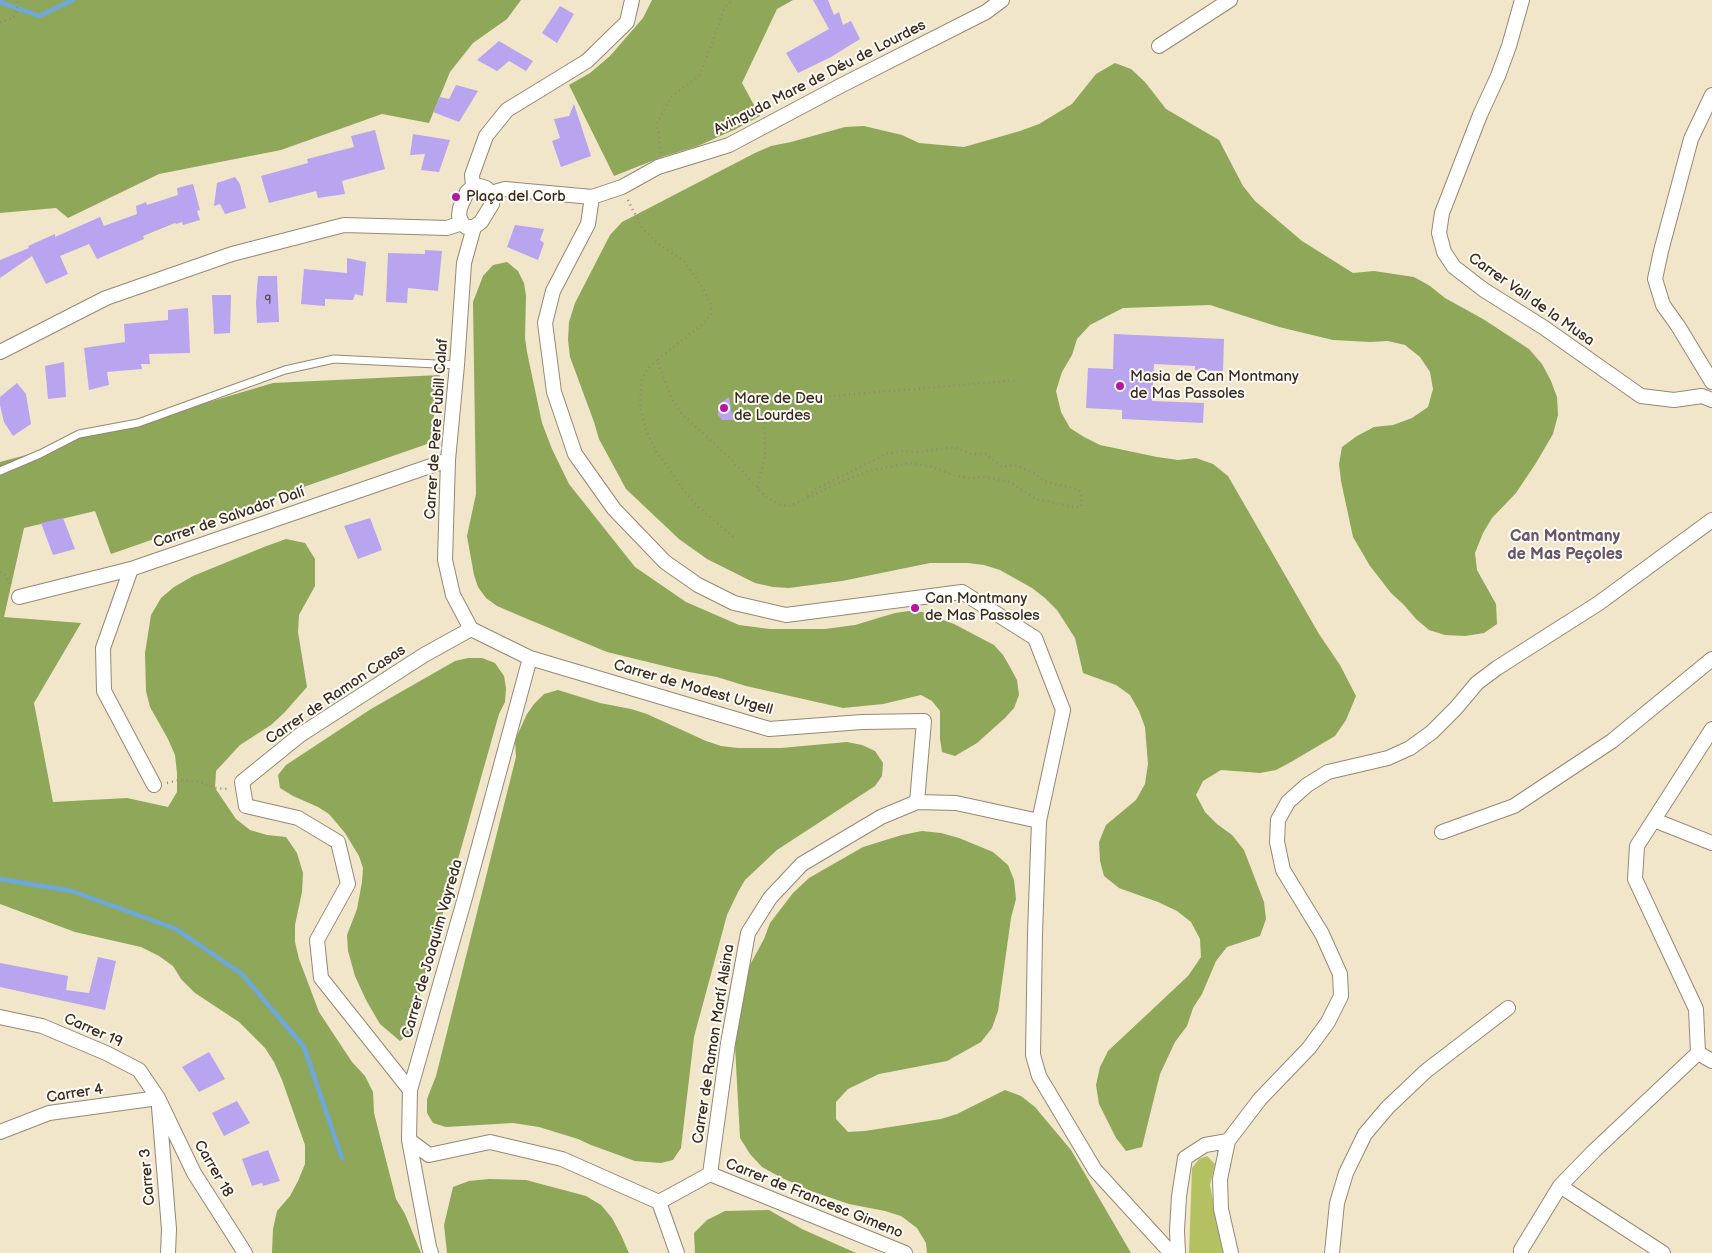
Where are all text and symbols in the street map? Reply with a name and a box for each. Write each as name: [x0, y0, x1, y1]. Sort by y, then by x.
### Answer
street label: Avinguda Mare de Déu de Lourdes: [711, 16, 929, 140]
place label: Plaça del Corb: [466, 188, 566, 206]
marker: Plaça del Corb: [450, 191, 462, 203]
street label: Carrer Vall de la Musa: [1464, 250, 1598, 350]
house number: 9: [265, 294, 271, 308]
street label: Carrer de Pere Pubill Calaf: [422, 338, 452, 520]
place label: Masia de Can Montmany de Mas Passoles: [1130, 368, 1299, 403]
marker: Masia de Can Montmany de Mas Passoles: [1114, 380, 1126, 392]
place label: Mare de Deu de Lourdes: [734, 390, 823, 425]
marker: Mare de Deu de Lourdes: [718, 402, 730, 414]
street label: Carrer de Salvador Dalí: [151, 484, 307, 552]
district label: Can Montmany de Mas Peçoles: [1507, 527, 1623, 565]
place label: Can Montmany de Mas Passoles: [925, 590, 1040, 625]
marker: Can Montmany de Mas Passoles: [909, 602, 921, 614]
street label: Carrer de Ramon Casas: [263, 641, 409, 749]
street label: Carrer de Modest Urgell: [611, 657, 775, 719]
street label: Carrer de Joaquim Vayreda: [399, 857, 467, 1041]
street label: Carrer de Ramon Martí Alsina: [689, 943, 739, 1145]
street label: Carrer 19: [61, 1010, 125, 1052]
street label: Carrer 4: [45, 1081, 105, 1107]
street label: Carrer 18: [190, 1137, 236, 1201]
street label: Carrer 3: [137, 1148, 159, 1206]
street label: Carrer de Francesc Gimeno: [723, 1155, 905, 1243]

